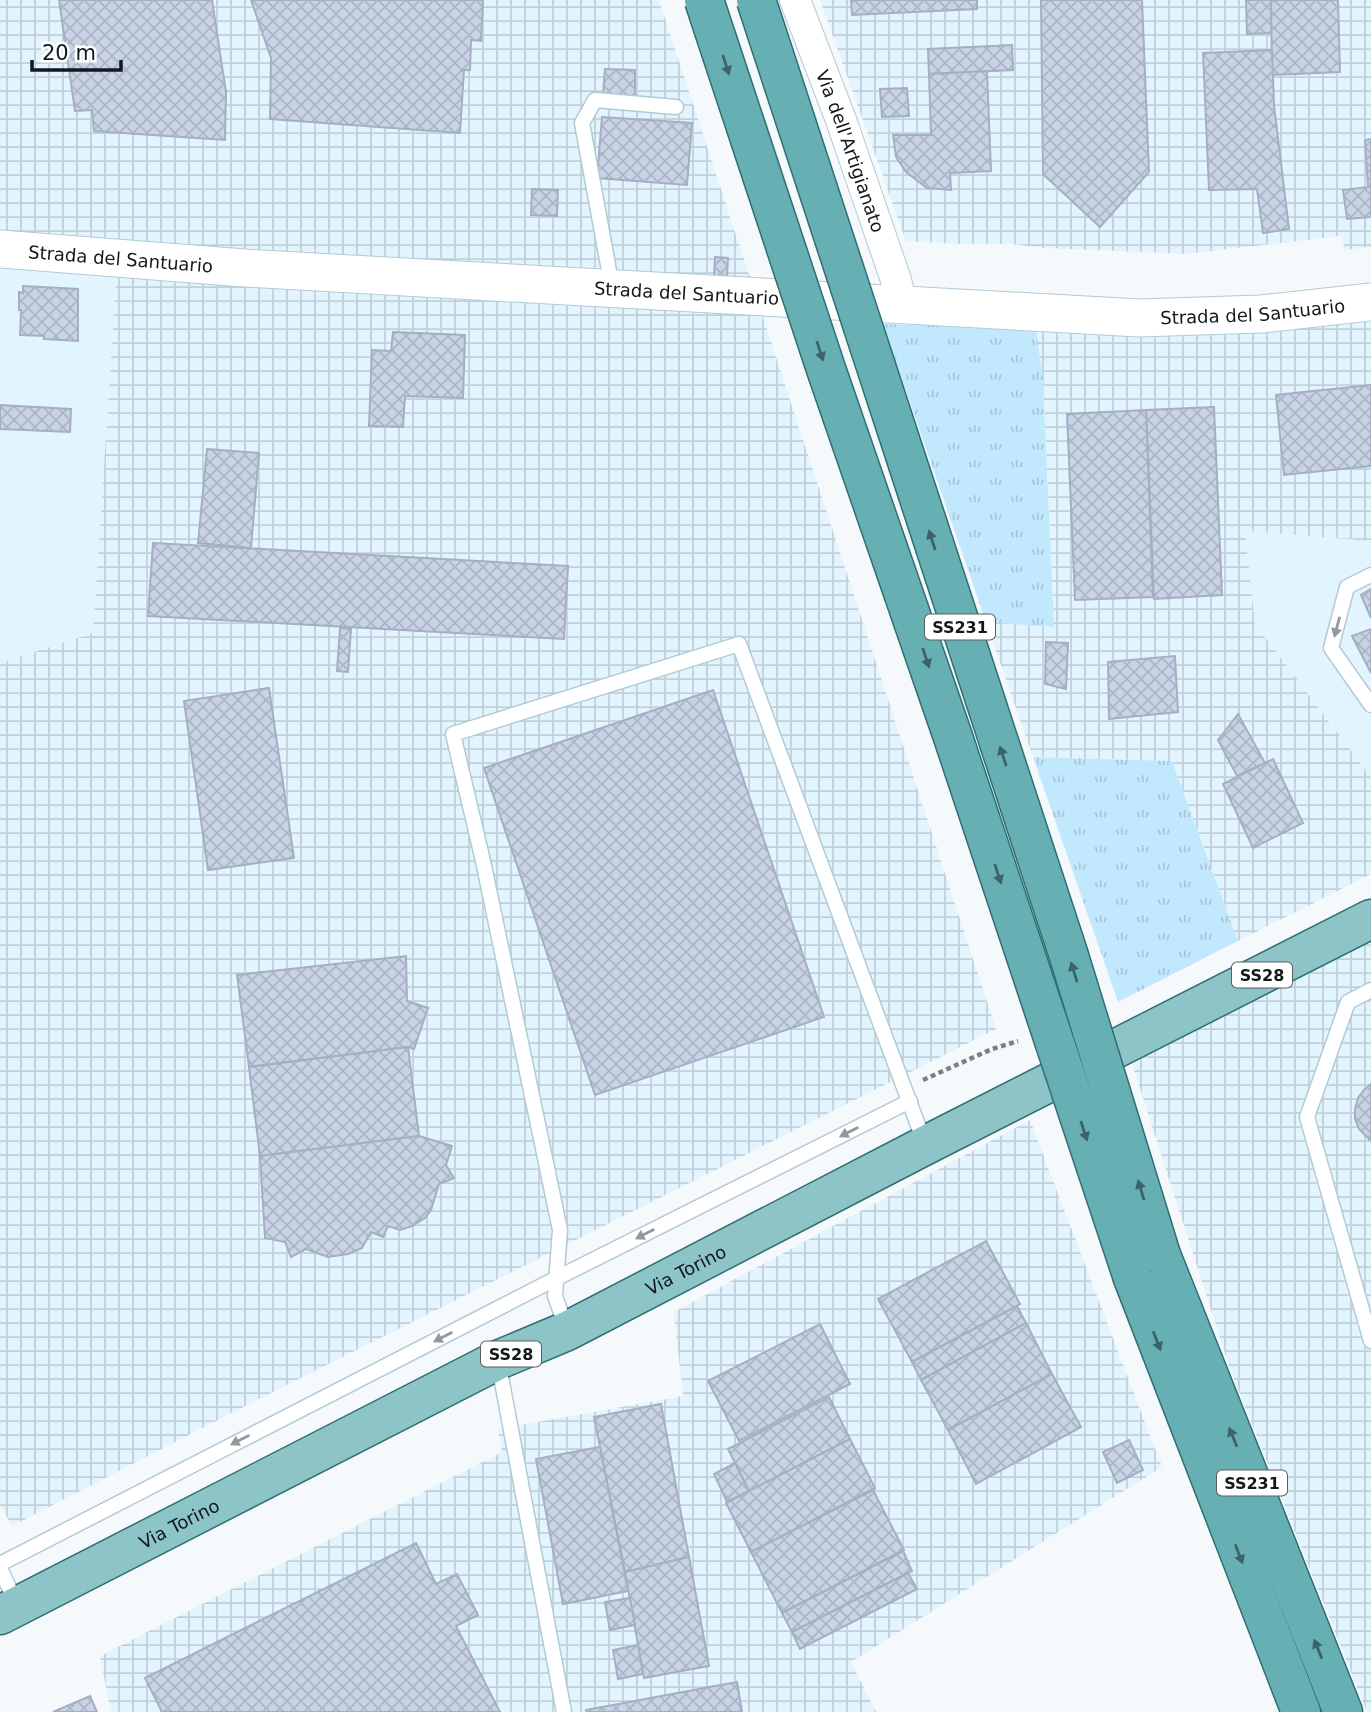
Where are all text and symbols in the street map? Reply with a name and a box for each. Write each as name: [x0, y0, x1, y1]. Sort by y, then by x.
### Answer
scale bar: [32, 28, 121, 72]
text: 20 m: [42, 41, 96, 65]
one-way arrow: [721, 54, 732, 75]
street label: Via dell'Artigianato: [812, 67, 889, 235]
street label: Strada del Santuario: [27, 241, 214, 276]
street label: Strada del Santuario: [594, 277, 780, 308]
street label: Strada del Santuario: [1160, 294, 1346, 328]
one-way arrow: [815, 340, 826, 361]
one-way arrow: [926, 529, 936, 550]
road number: SS231: [925, 614, 995, 640]
one-way arrow: [1331, 616, 1342, 638]
one-way arrow: [921, 648, 932, 669]
one-way arrow: [997, 746, 1007, 767]
one-way arrow: [993, 864, 1004, 885]
one-way arrow: [1069, 961, 1079, 982]
road number: SS28: [1232, 962, 1292, 987]
one-way arrow: [1079, 1121, 1090, 1142]
one-way arrow: [839, 1126, 859, 1137]
one-way arrow: [1135, 1179, 1145, 1200]
one-way arrow: [635, 1227, 655, 1239]
street label: Via Torino: [642, 1240, 729, 1299]
one-way arrow: [433, 1331, 453, 1342]
one-way arrow: [1152, 1331, 1163, 1352]
road number: SS28: [481, 1342, 541, 1366]
one-way arrow: [1228, 1427, 1239, 1448]
one-way arrow: [230, 1435, 250, 1446]
road number: SS231: [1217, 1470, 1287, 1496]
street label: Via Torino: [135, 1494, 223, 1553]
one-way arrow: [1234, 1543, 1245, 1564]
one-way arrow: [1312, 1638, 1323, 1659]

